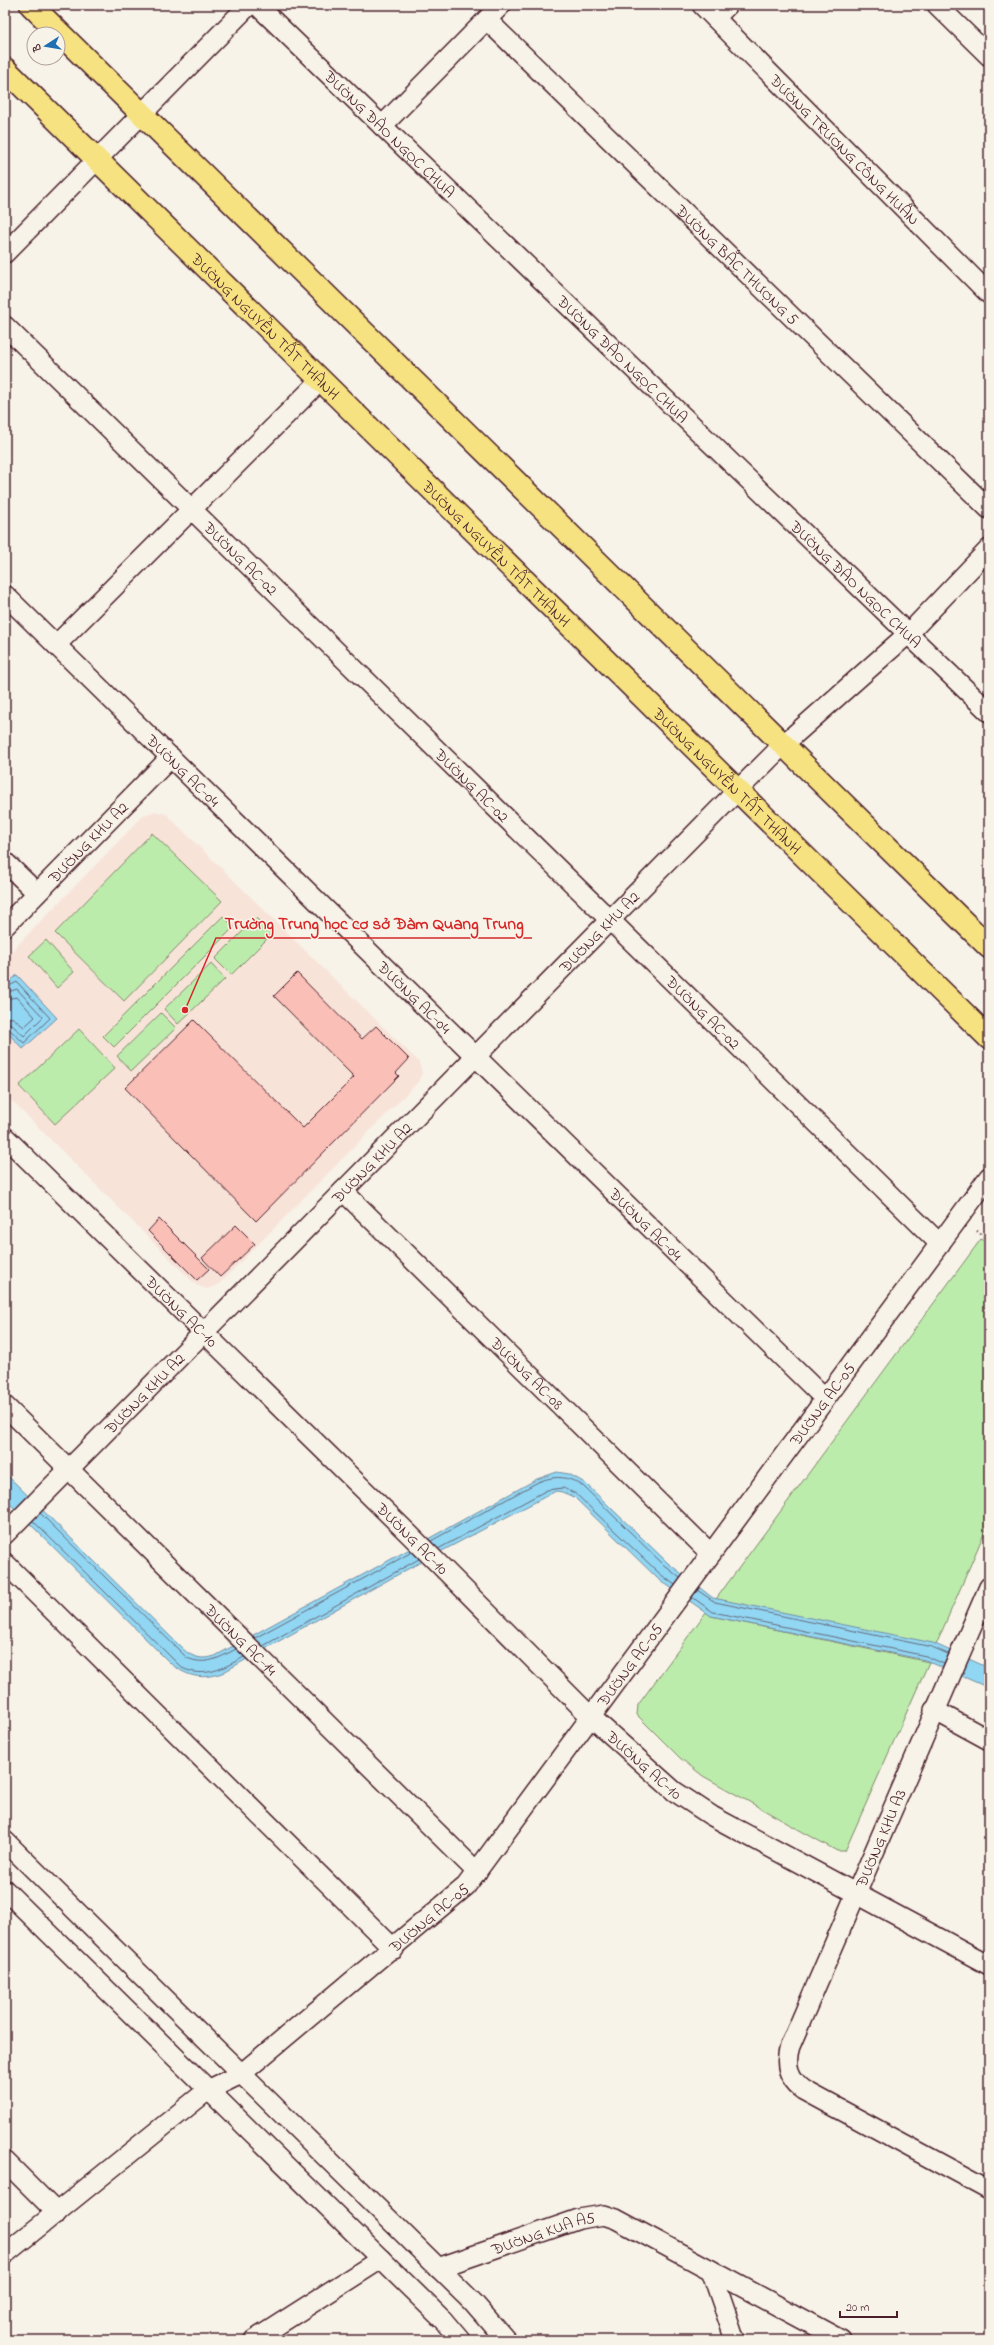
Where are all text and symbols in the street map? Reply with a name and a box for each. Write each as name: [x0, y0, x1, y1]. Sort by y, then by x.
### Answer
north arrow: [26, 26, 66, 66]
text: B: [28, 42, 46, 54]
street label: ĐƯỜNG ĐÀO NGỌC CHUA: [317, 65, 460, 205]
street label: ĐƯỜNG TRƯƠNG CÔNG HUẤN: [762, 69, 924, 231]
street label: ĐƯỜNG BẮC THƯỢNG 5: [669, 199, 803, 331]
street label: ĐƯỜNG NGUYỄN TẤT THÀNH: [184, 248, 344, 406]
street label: ĐƯỜNG ĐÀO NGỌC CHUA: [550, 290, 693, 430]
street label: ĐƯỜNG NGUYỄN TẤT THÀNH: [415, 475, 575, 634]
street label: ĐƯỜNG ĐÀO NGỌC CHUA: [783, 515, 926, 655]
street label: ĐƯỜNG AC-02: [196, 516, 283, 602]
street label: ĐƯỜNG NGUYỄN TẤT THÀNH: [645, 702, 806, 861]
street label: ĐƯỜNG AC-04: [139, 729, 225, 814]
street label: ĐƯỜNG AC-02: [427, 743, 514, 829]
street label: ĐƯỜNG KHU A2: [43, 797, 135, 890]
street label: ĐƯỜNG KHU A2: [554, 886, 646, 980]
callout: Trường Trung học cơ sở Đàm Quang Trung: [216, 909, 532, 938]
text: Trường Trung học cơ sở Đàm Quang Trung: [224, 912, 524, 939]
street label: ĐƯỜNG AC-04: [370, 956, 456, 1041]
street label: ĐƯỜNG AC-02: [659, 970, 745, 1056]
street label: ĐƯỜNG KHU A2: [326, 1117, 419, 1211]
street label: ĐƯỜNG AC-04: [602, 1182, 688, 1267]
street label: ĐƯỜNG AC-10: [138, 1270, 222, 1354]
street label: ĐƯỜNG AC-08: [483, 1332, 568, 1416]
street label: ĐƯỜNG KHU A2: [99, 1348, 191, 1441]
street label: ĐƯỜNG AC-05: [784, 1358, 862, 1452]
street label: ĐƯỜNG AC-10: [369, 1497, 453, 1581]
street label: ĐƯỜNG AC-14: [197, 1599, 282, 1682]
street label: ĐƯỜNG AC-05: [592, 1619, 670, 1713]
street label: ĐƯỜNG AC-10: [599, 1725, 686, 1807]
street label: ĐƯỜNG KHU A3: [850, 1786, 913, 1893]
street label: ĐƯỜNG AC-05: [384, 1878, 475, 1960]
street label: ĐƯỜNG KUA A5: [488, 2207, 597, 2263]
scale bar: [840, 2293, 897, 2319]
text: 20 m: [846, 2299, 869, 2317]

